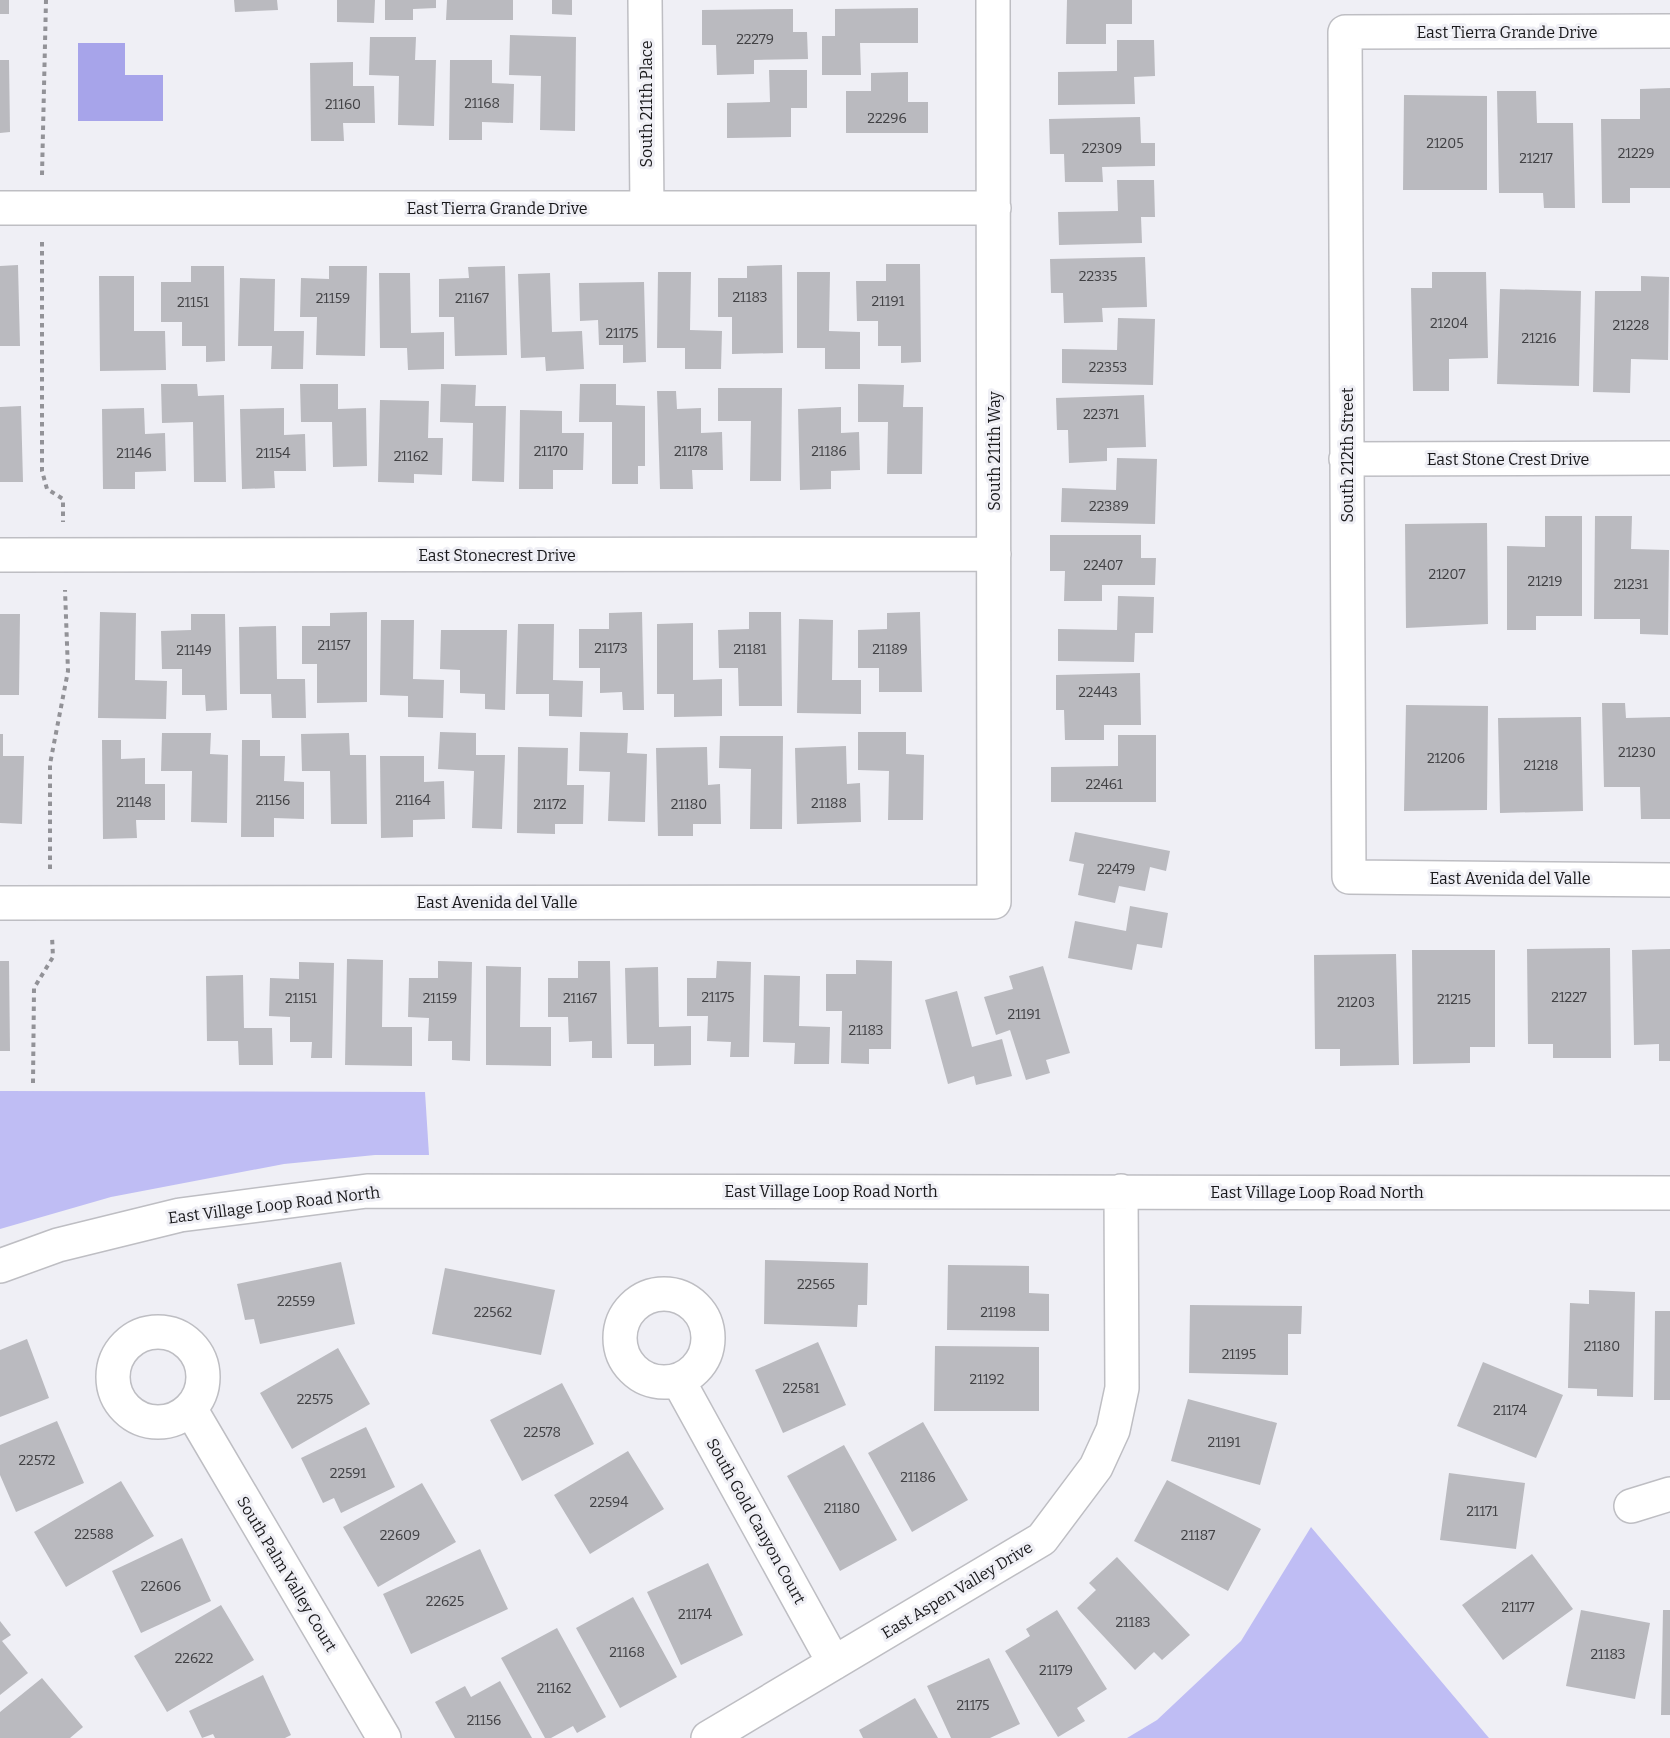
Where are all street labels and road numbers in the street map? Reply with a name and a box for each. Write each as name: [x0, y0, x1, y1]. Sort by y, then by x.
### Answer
street label: East Tierra Grande Drive: [1416, 23, 1598, 42]
street label: South 211th Place: [637, 41, 656, 167]
street label: East Tierra Grande Drive: [406, 199, 588, 218]
street label: South 212th Street: [1338, 387, 1357, 523]
street label: South 211th Way: [985, 391, 1004, 511]
street label: East Stone Crest Drive: [1427, 450, 1589, 469]
street label: East Stonecrest Drive: [418, 546, 576, 565]
street label: East Avenida del Valle: [1429, 869, 1591, 888]
street label: East Avenida del Valle: [416, 893, 578, 912]
street label: East Village Loop Road North: [724, 1182, 938, 1201]
street label: East Village Loop Road North: [167, 1183, 381, 1227]
street label: East Village Loop Road North: [1210, 1183, 1424, 1202]
street label: South Gold Canyon Court: [702, 1435, 810, 1607]
street label: South Palm Valley Court: [233, 1493, 341, 1655]
street label: East Aspen Valley Drive: [878, 1537, 1036, 1643]

